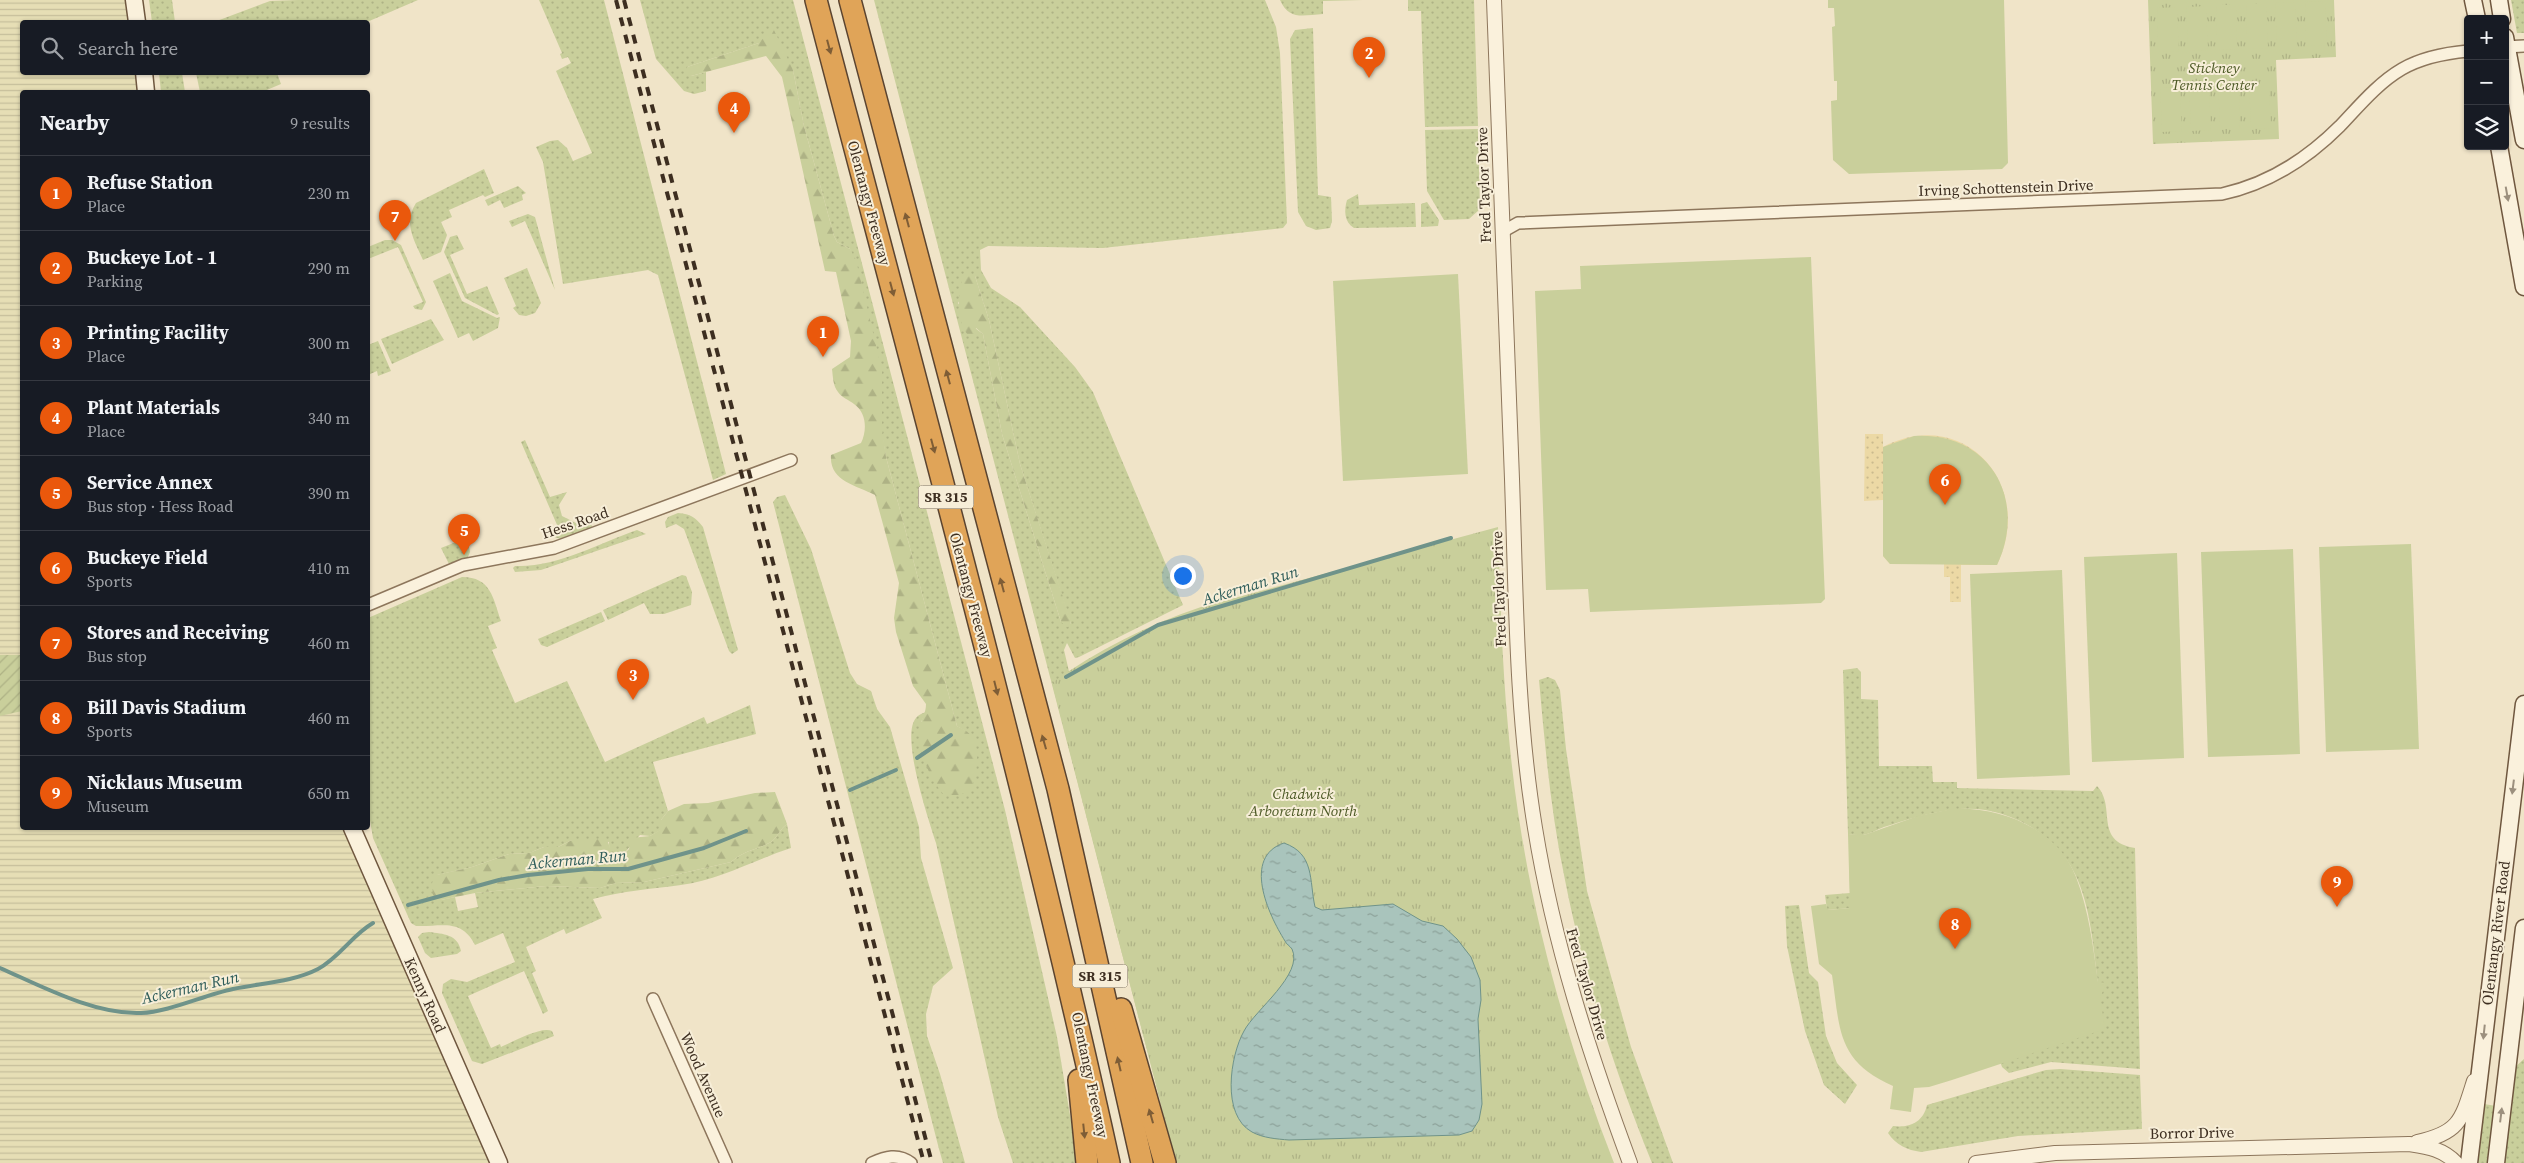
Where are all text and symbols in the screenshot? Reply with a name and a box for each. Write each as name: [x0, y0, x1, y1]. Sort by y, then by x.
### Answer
map controls: [2464, 15, 2509, 150]
button: +: [2464, 15, 2509, 60]
search box: [20, 20, 370, 75]
icon: search: [38, 34, 66, 62]
text: Search here: [78, 35, 178, 61]
pin: 2: [1353, 37, 1385, 78]
one-way arrow: [825, 40, 833, 55]
park label: Stickney Tennis Center: [2172, 57, 2257, 95]
button: −: [2464, 60, 2509, 105]
pin: 4: [718, 92, 750, 133]
button: layers: [2464, 105, 2509, 150]
text: Nearby: [40, 108, 110, 137]
text: 9 results: [290, 112, 350, 134]
street label: Fred Taylor Drive: [1471, 126, 1496, 243]
street label: Olentangy Freeway: [843, 138, 896, 268]
text: Refuse Station: [87, 169, 213, 195]
street label: Irving Schottenstein Drive: [1918, 174, 2094, 201]
text: 1: [52, 182, 60, 204]
text: 230 m: [308, 182, 350, 204]
one-way arrow: [2504, 187, 2512, 203]
text: Place: [87, 195, 125, 217]
pin: 7: [379, 200, 411, 241]
one-way arrow: [903, 212, 911, 227]
text: Buckeye Lot - 1: [87, 244, 218, 270]
text: 2: [52, 257, 60, 279]
text: 290 m: [308, 257, 350, 279]
text: Parking: [87, 270, 143, 292]
one-way arrow: [888, 282, 896, 297]
pin: 1: [807, 316, 839, 357]
text: Printing Facility: [87, 319, 229, 345]
text: 3: [52, 332, 60, 354]
text: 300 m: [308, 332, 350, 354]
text: Place: [87, 345, 125, 367]
one-way arrow: [944, 370, 952, 385]
text: Plant Materials: [87, 394, 220, 420]
text: 4: [52, 407, 60, 429]
text: 340 m: [308, 407, 350, 429]
text: Place: [87, 420, 125, 442]
one-way arrow: [929, 439, 937, 454]
pin: 6: [1929, 464, 1961, 505]
text: Service Annex: [87, 469, 212, 495]
text: 5: [52, 482, 60, 504]
text: 390 m: [308, 482, 350, 504]
road number: SR 315: [918, 486, 974, 508]
text: Bus stop · Hess Road: [87, 495, 233, 517]
street label: Hess Road: [538, 501, 612, 544]
pin: 5: [448, 514, 480, 555]
street label: Olentangy Freeway: [945, 530, 998, 660]
street label: Fred Taylor Drive: [1486, 530, 1511, 647]
text: Buckeye Field: [87, 544, 208, 570]
text: 6: [52, 557, 60, 579]
text: 410 m: [308, 557, 350, 579]
water label: Ackerman Run: [1198, 560, 1301, 610]
your location: [1170, 563, 1196, 589]
text: Sports: [87, 570, 132, 592]
one-way arrow: [998, 578, 1006, 593]
text: Stores and Receiving: [87, 619, 269, 645]
text: 7: [52, 632, 60, 654]
text: 460 m: [308, 632, 350, 654]
text: Bus stop: [87, 645, 147, 667]
pin: 3: [617, 659, 649, 700]
one-way arrow: [992, 681, 1000, 696]
text: Bill Davis Stadium: [87, 694, 246, 720]
text: 8: [52, 707, 60, 729]
text: 460 m: [308, 707, 350, 729]
text: Sports: [87, 720, 132, 742]
one-way arrow: [1040, 735, 1048, 750]
text: Nicklaus Museum: [87, 769, 242, 795]
one-way arrow: [2509, 779, 2517, 795]
text: 9: [52, 782, 60, 804]
text: 650 m: [308, 782, 350, 804]
park label: Chadwick Arboretum North: [1248, 783, 1357, 821]
text: Museum: [87, 795, 149, 817]
water label: Ackerman Run: [526, 844, 627, 874]
street label: Olentangy River Road: [2476, 859, 2515, 1006]
pin: 9: [2321, 866, 2353, 907]
pin: 8: [1939, 908, 1971, 949]
street label: Fred Taylor Drive: [1561, 925, 1614, 1043]
street label: Kenny Road: [400, 954, 452, 1036]
road number: SR 315: [1072, 964, 1128, 988]
water label: Ackerman Run: [138, 965, 241, 1009]
street label: Olentangy Freeway: [1067, 1010, 1114, 1140]
one-way arrow: [2480, 1024, 2488, 1040]
street label: Wood Avenue: [675, 1029, 732, 1121]
one-way arrow: [1115, 1056, 1123, 1072]
one-way arrow: [2497, 1106, 2505, 1122]
one-way arrow: [1147, 1109, 1155, 1124]
street label: Borror Drive: [2150, 1121, 2235, 1144]
one-way arrow: [1080, 1123, 1088, 1139]

